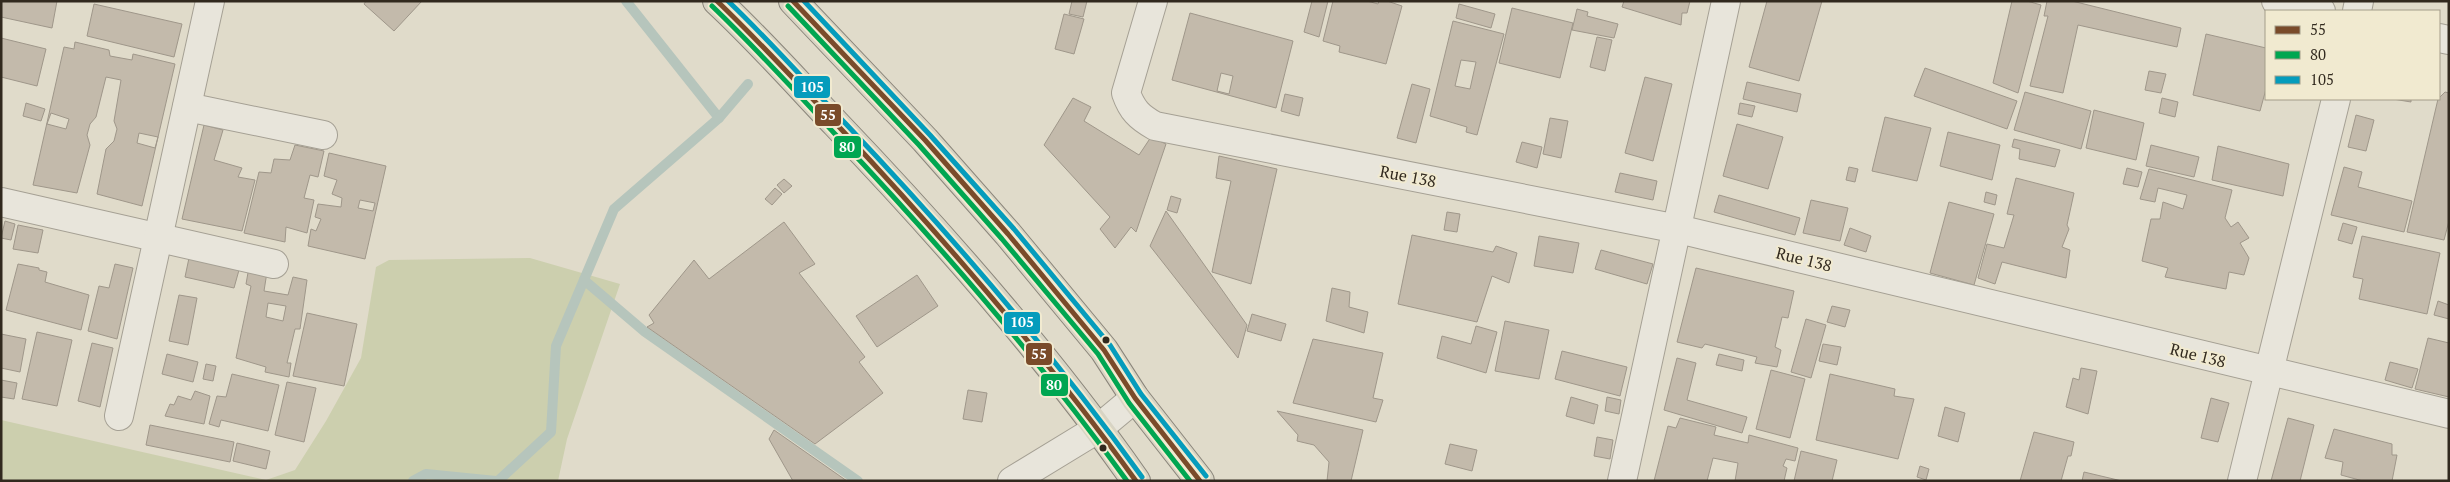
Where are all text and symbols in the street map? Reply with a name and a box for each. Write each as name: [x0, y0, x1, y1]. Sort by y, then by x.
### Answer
legend: [2265, 10, 2440, 100]
text: 55: [2310, 19, 2326, 39]
text: 80: [2310, 44, 2326, 64]
text: 105: [2310, 69, 2334, 89]
line badge: 105: [793, 75, 831, 99]
text: 105: [800, 77, 824, 96]
line badge: 55: [814, 103, 842, 127]
text: 55: [820, 105, 836, 124]
line badge: 80: [833, 135, 862, 159]
text: 80: [839, 137, 855, 156]
street label: Rue 138: [1378, 160, 1438, 192]
street label: Rue 138: [1774, 241, 1834, 277]
line badge: 105: [1003, 311, 1041, 335]
text: 105: [1010, 312, 1034, 331]
unlabelled marker: [1101, 335, 1111, 345]
street label: Rue 138: [2168, 337, 2228, 373]
line badge: 55: [1025, 342, 1053, 366]
text: 55: [1031, 344, 1047, 363]
line badge: 80: [1040, 373, 1069, 397]
text: 80: [1046, 375, 1062, 394]
unlabelled marker: [1098, 443, 1108, 453]

